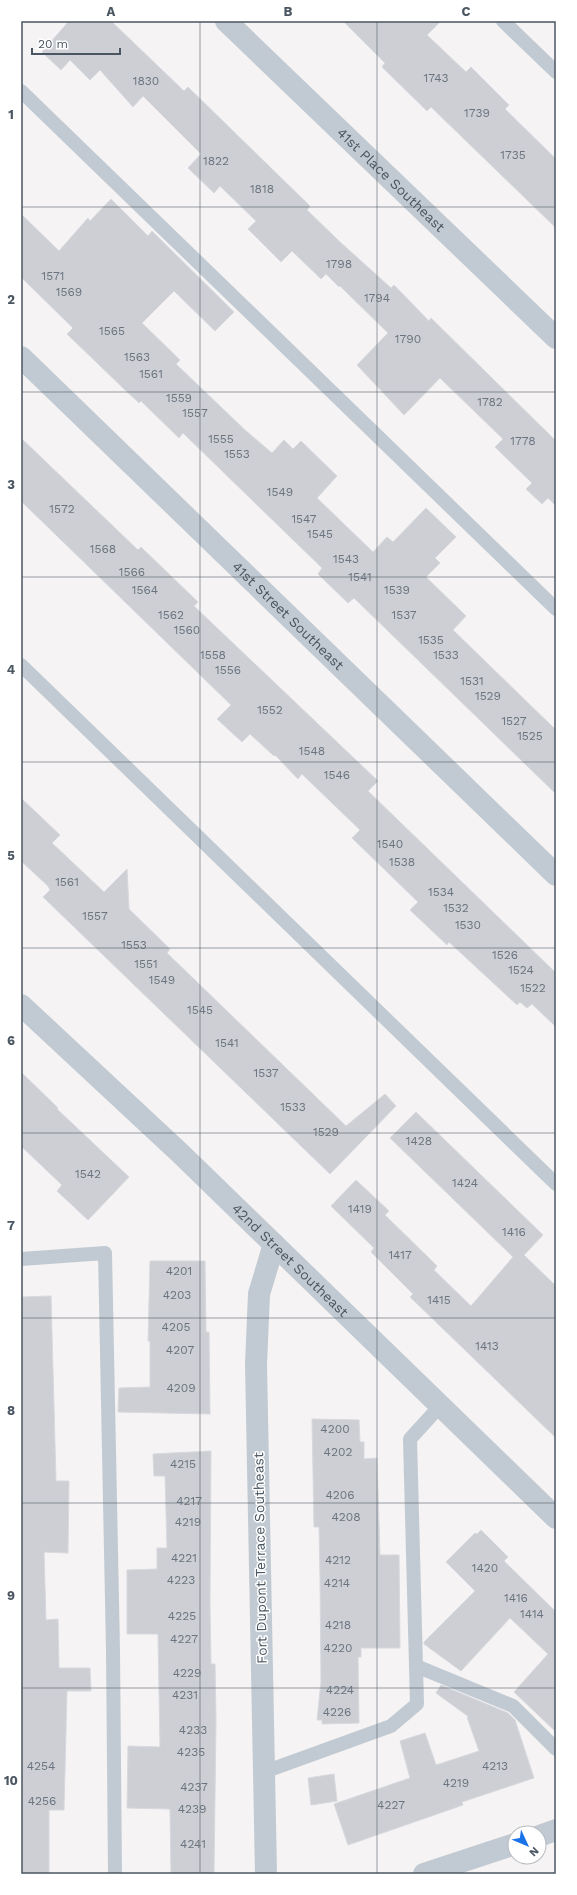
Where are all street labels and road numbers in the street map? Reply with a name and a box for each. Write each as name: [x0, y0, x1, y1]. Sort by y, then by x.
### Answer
street label: 41st Place Southeast: [334, 124, 448, 235]
street label: 41st Street Southeast: [229, 558, 347, 673]
street label: 42nd Street Southeast: [229, 1200, 352, 1320]
street label: Fort Dupont Terrace Southeast: [250, 1452, 270, 1664]

